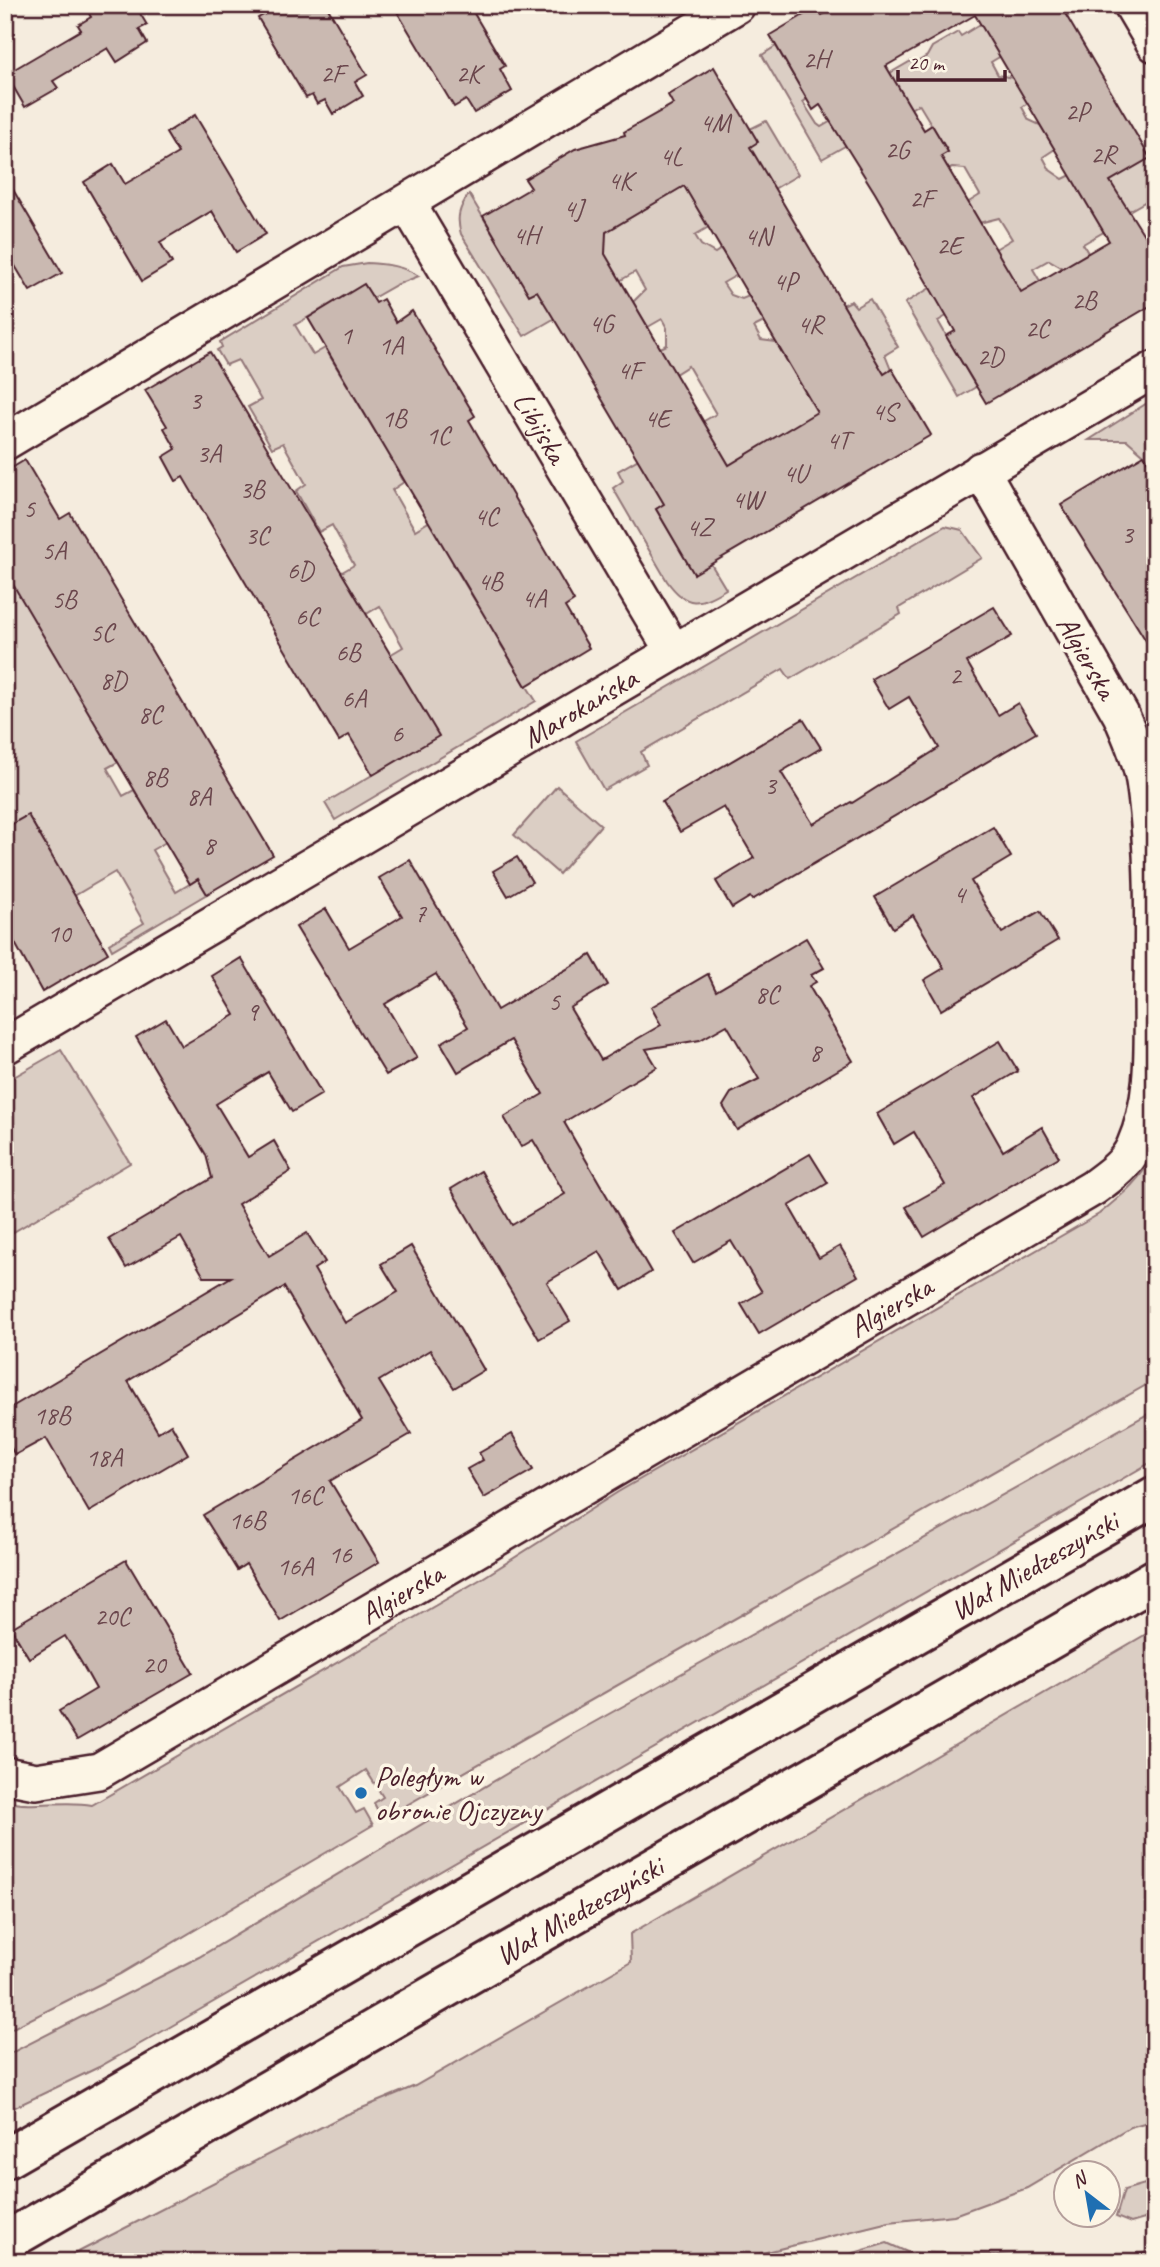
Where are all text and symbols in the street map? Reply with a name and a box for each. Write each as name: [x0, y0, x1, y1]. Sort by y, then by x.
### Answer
scale bar: [898, 38, 1004, 82]
house number: 2H: [803, 43, 834, 76]
text: 20 m: [908, 50, 946, 76]
house number: 2F: [320, 57, 349, 90]
house number: 2K: [456, 57, 485, 90]
house number: 2P: [1065, 95, 1093, 128]
house number: 4M: [700, 106, 732, 139]
house number: 2G: [885, 133, 913, 166]
house number: 2R: [1090, 138, 1119, 171]
house number: 4L: [660, 140, 683, 173]
house number: 4K: [608, 164, 637, 197]
house number: 2F: [909, 182, 938, 215]
house number: 4J: [563, 192, 587, 225]
house number: 4H: [513, 219, 544, 252]
house number: 4N: [744, 220, 776, 253]
house number: 2E: [936, 229, 965, 262]
house number: 4P: [773, 265, 801, 298]
house number: 2B: [1071, 284, 1098, 317]
house number: 4G: [589, 307, 617, 340]
house number: 4R: [797, 308, 826, 341]
house number: 2C: [1025, 312, 1052, 345]
house number: 1: [340, 319, 353, 352]
house number: 1A: [379, 329, 405, 362]
house number: 2D: [977, 340, 1005, 373]
house number: 4F: [617, 354, 646, 387]
house number: 3: [189, 384, 203, 417]
street label: Libijska: [504, 385, 578, 473]
house number: 4S: [872, 395, 902, 428]
house number: 1B: [381, 402, 408, 435]
house number: 4E: [644, 402, 673, 435]
house number: 1C: [426, 419, 453, 452]
house number: 4T: [826, 424, 855, 457]
house number: 3A: [197, 437, 223, 470]
house number: 4U: [783, 457, 812, 490]
house number: 3B: [239, 473, 266, 506]
house number: 4W: [732, 483, 766, 516]
house number: 5: [23, 492, 36, 525]
house number: 4C: [474, 500, 501, 533]
house number: 4Z: [686, 511, 716, 544]
house number: 3: [1121, 518, 1135, 551]
house number: 3C: [245, 519, 272, 552]
house number: 5A: [42, 534, 68, 567]
house number: 6D: [287, 554, 315, 587]
house number: 4B: [477, 565, 504, 598]
house number: 4A: [522, 582, 548, 615]
house number: 5B: [51, 583, 78, 616]
house number: 6C: [295, 600, 322, 633]
street label: Algierska: [1048, 608, 1127, 708]
house number: 5C: [90, 616, 117, 649]
house number: 6B: [335, 636, 362, 669]
street label: Marokańska: [515, 658, 646, 756]
house number: 2: [949, 659, 963, 692]
house number: 8D: [100, 664, 128, 697]
house number: 6A: [342, 682, 368, 715]
house number: 8C: [138, 698, 165, 731]
house number: 6: [391, 717, 404, 750]
house number: 8B: [142, 761, 169, 794]
house number: 3: [764, 769, 778, 802]
house number: 8A: [187, 780, 213, 813]
house number: 8: [203, 829, 217, 862]
house number: 4: [953, 878, 967, 911]
house number: 7: [414, 897, 427, 930]
house number: 10: [47, 917, 73, 950]
house number: 8C: [755, 978, 782, 1011]
house number: 5: [548, 985, 561, 1018]
house number: 9: [246, 995, 260, 1028]
house number: 8: [809, 1036, 823, 1069]
street label: Algierska: [842, 1266, 941, 1346]
house number: 18B: [34, 1399, 72, 1432]
house number: 18A: [86, 1441, 124, 1474]
house number: 16C: [287, 1479, 326, 1512]
street label: Wał Miedzeszyński: [944, 1501, 1128, 1629]
house number: 16B: [229, 1504, 267, 1537]
house number: 16: [328, 1538, 353, 1571]
house number: 16A: [277, 1550, 315, 1583]
street label: Algierska: [353, 1553, 452, 1633]
house number: 20C: [94, 1600, 133, 1633]
house number: 20: [142, 1648, 168, 1681]
place label: Poległym w obronie Ojczyzny: [375, 1757, 544, 1829]
marker: Poległym w obronie Ojczyzny: [353, 1785, 369, 1801]
street label: Wał Miedzeszyński: [489, 1846, 673, 1974]
north arrow: [1052, 2158, 1122, 2228]
text: N: [1068, 2165, 1093, 2194]

